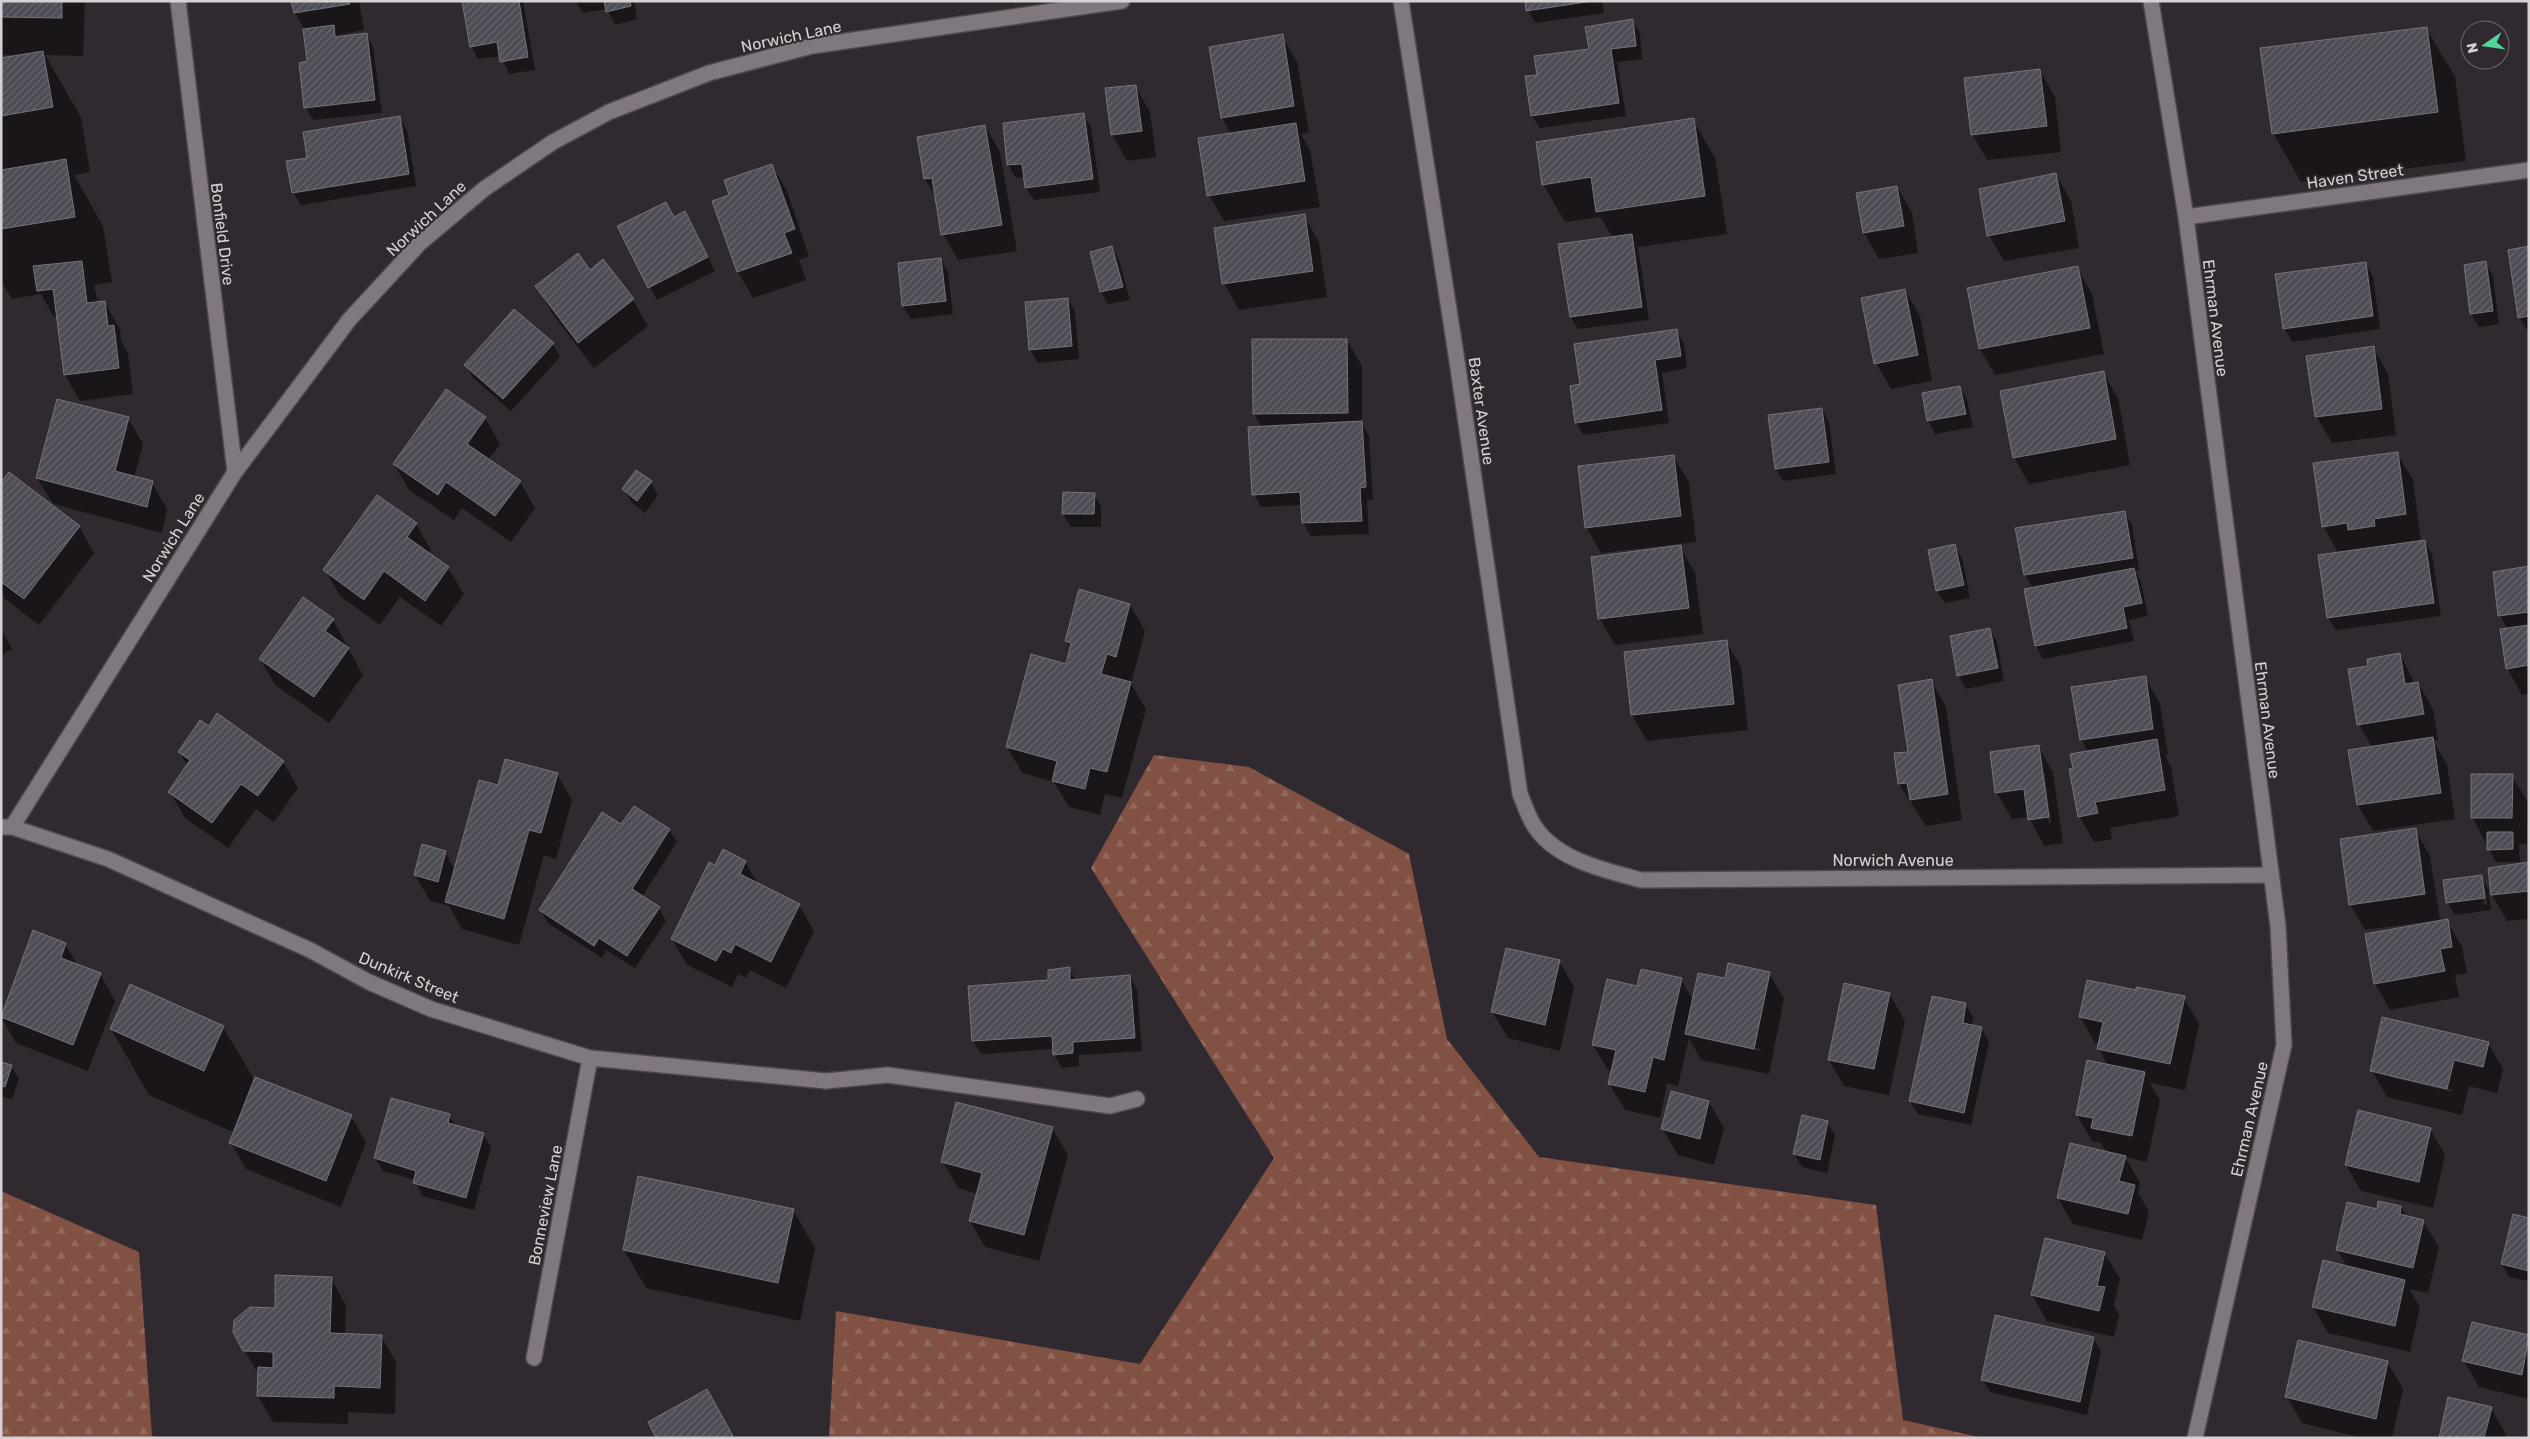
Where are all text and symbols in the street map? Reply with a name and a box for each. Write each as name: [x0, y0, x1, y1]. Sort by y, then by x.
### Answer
street label: Norwich Lane: [739, 17, 843, 56]
north arrow: [2460, 20, 2510, 70]
text: N: [2463, 41, 2482, 55]
street label: Haven Street: [2305, 160, 2405, 193]
street label: Norwich Lane: [383, 177, 470, 260]
street label: Bonfield Drive: [207, 182, 238, 286]
street label: Ehrman Avenue: [2199, 258, 2232, 378]
street label: Baxter Avenue: [1465, 356, 1498, 466]
street label: Norwich Lane: [138, 489, 209, 586]
street label: Ehrman Avenue: [2251, 660, 2284, 780]
street label: Norwich Avenue: [1832, 851, 1954, 870]
street label: Dunkirk Street: [356, 948, 462, 1007]
street label: Ehrman Avenue: [2227, 1060, 2272, 1179]
street label: Bonneview Lane: [524, 1143, 566, 1267]

